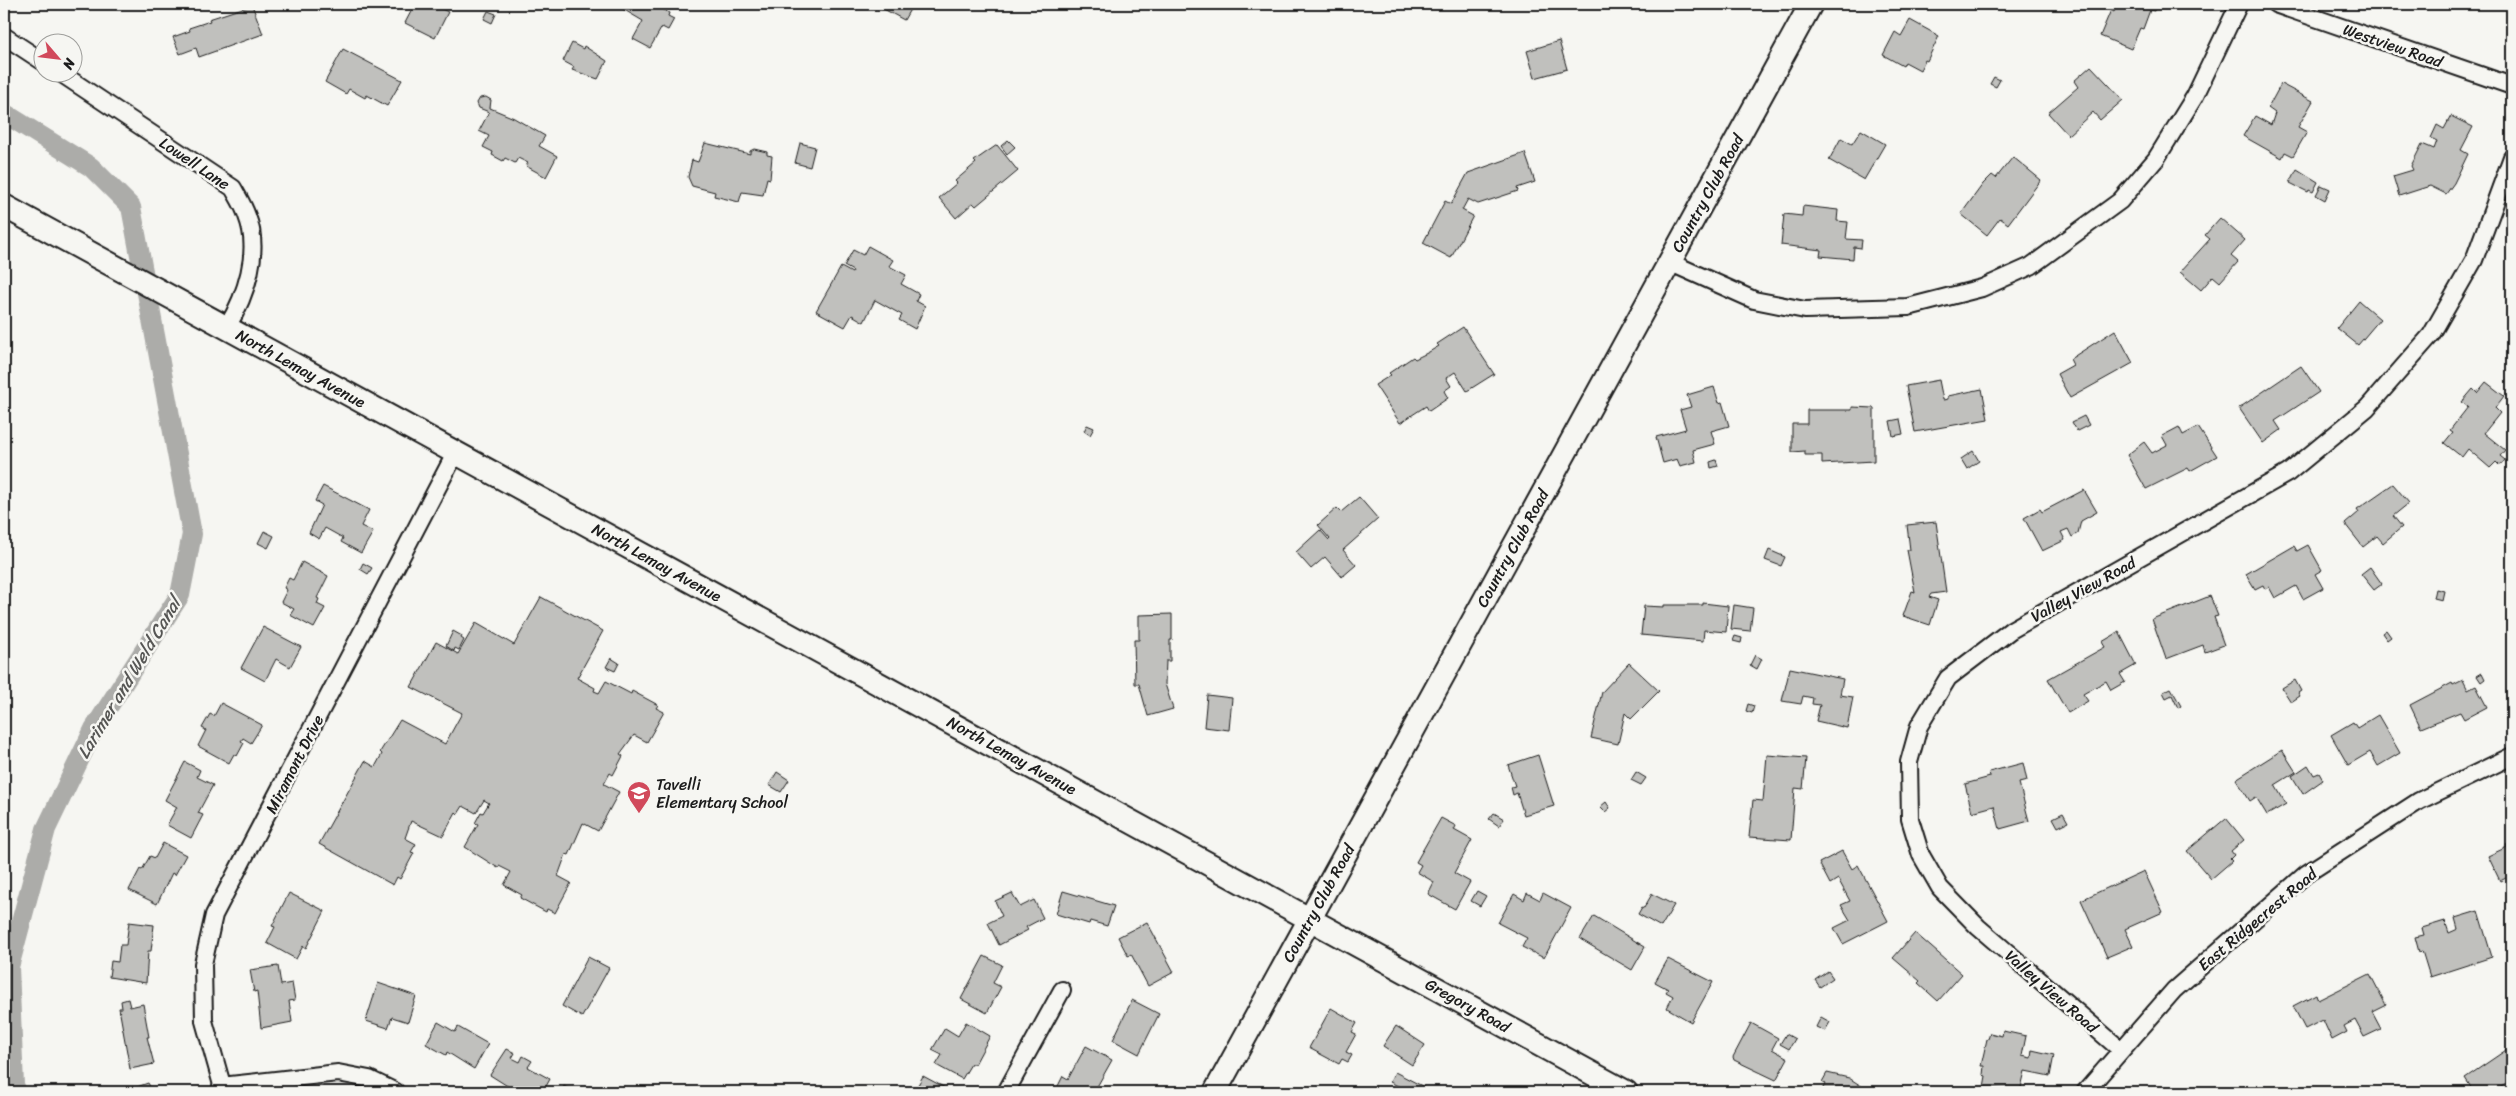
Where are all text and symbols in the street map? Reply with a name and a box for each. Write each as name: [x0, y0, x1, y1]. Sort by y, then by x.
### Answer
street label: Westview Road: [2339, 15, 2448, 77]
north arrow: [32, 32, 82, 82]
text: N: [56, 53, 83, 74]
street label: Country Club Road: [1663, 127, 1753, 258]
street label: Lowell Lane: [153, 129, 236, 198]
street label: North Lemay Avenue: [230, 321, 371, 416]
street label: Country Club Road: [1468, 482, 1558, 613]
street label: North Lemay Avenue: [586, 515, 727, 610]
street label: Valley View Road: [2025, 548, 2143, 630]
water label: Larimer and Weld Canal: [68, 588, 192, 765]
street label: North Lemay Avenue: [941, 708, 1082, 803]
street label: Miramont Drive: [257, 709, 332, 819]
place label: Tavelli Elementary School: [656, 770, 788, 817]
school or university icon: Tavelli Elementary School: [626, 780, 652, 814]
street label: Country Club Road: [1274, 837, 1364, 968]
street label: East Ridgecrest Road: [2191, 859, 2325, 978]
street label: Valley View Road: [1998, 942, 2106, 1042]
street label: Gregory Road: [1420, 970, 1517, 1042]

